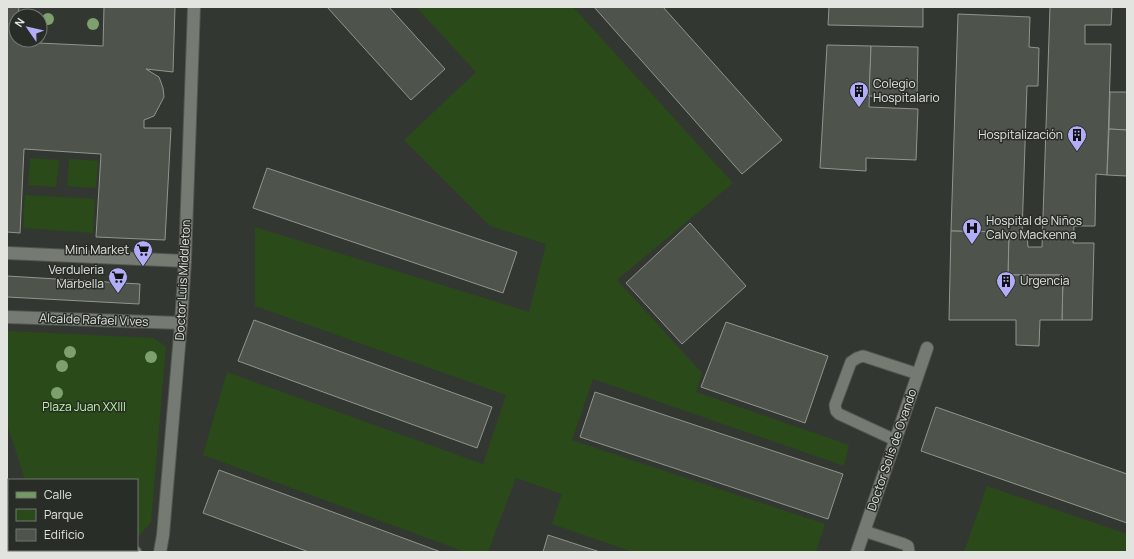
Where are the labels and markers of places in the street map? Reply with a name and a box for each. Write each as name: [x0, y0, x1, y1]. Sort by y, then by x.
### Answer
place label: Colegio Hospitalario: [873, 75, 940, 106]
building icon: Colegio Hospitalario: [848, 80, 870, 108]
building icon: Hospitalización: [1066, 124, 1088, 152]
place label: Hospitalización: [978, 126, 1063, 143]
place label: Hospital de Niños Calvo Mackenna: [986, 212, 1082, 243]
hospital icon: Hospital de Niños Calvo Mackenna: [961, 217, 983, 245]
supermarket icon: Mini Market: [132, 239, 154, 267]
place label: Mini Market: [65, 241, 129, 258]
place label: Verduleria Marbella: [48, 261, 104, 292]
supermarket icon: Verduleria Marbella: [107, 266, 129, 294]
building icon: Urgencia: [995, 270, 1017, 298]
place label: Urgencia: [1020, 272, 1069, 289]

